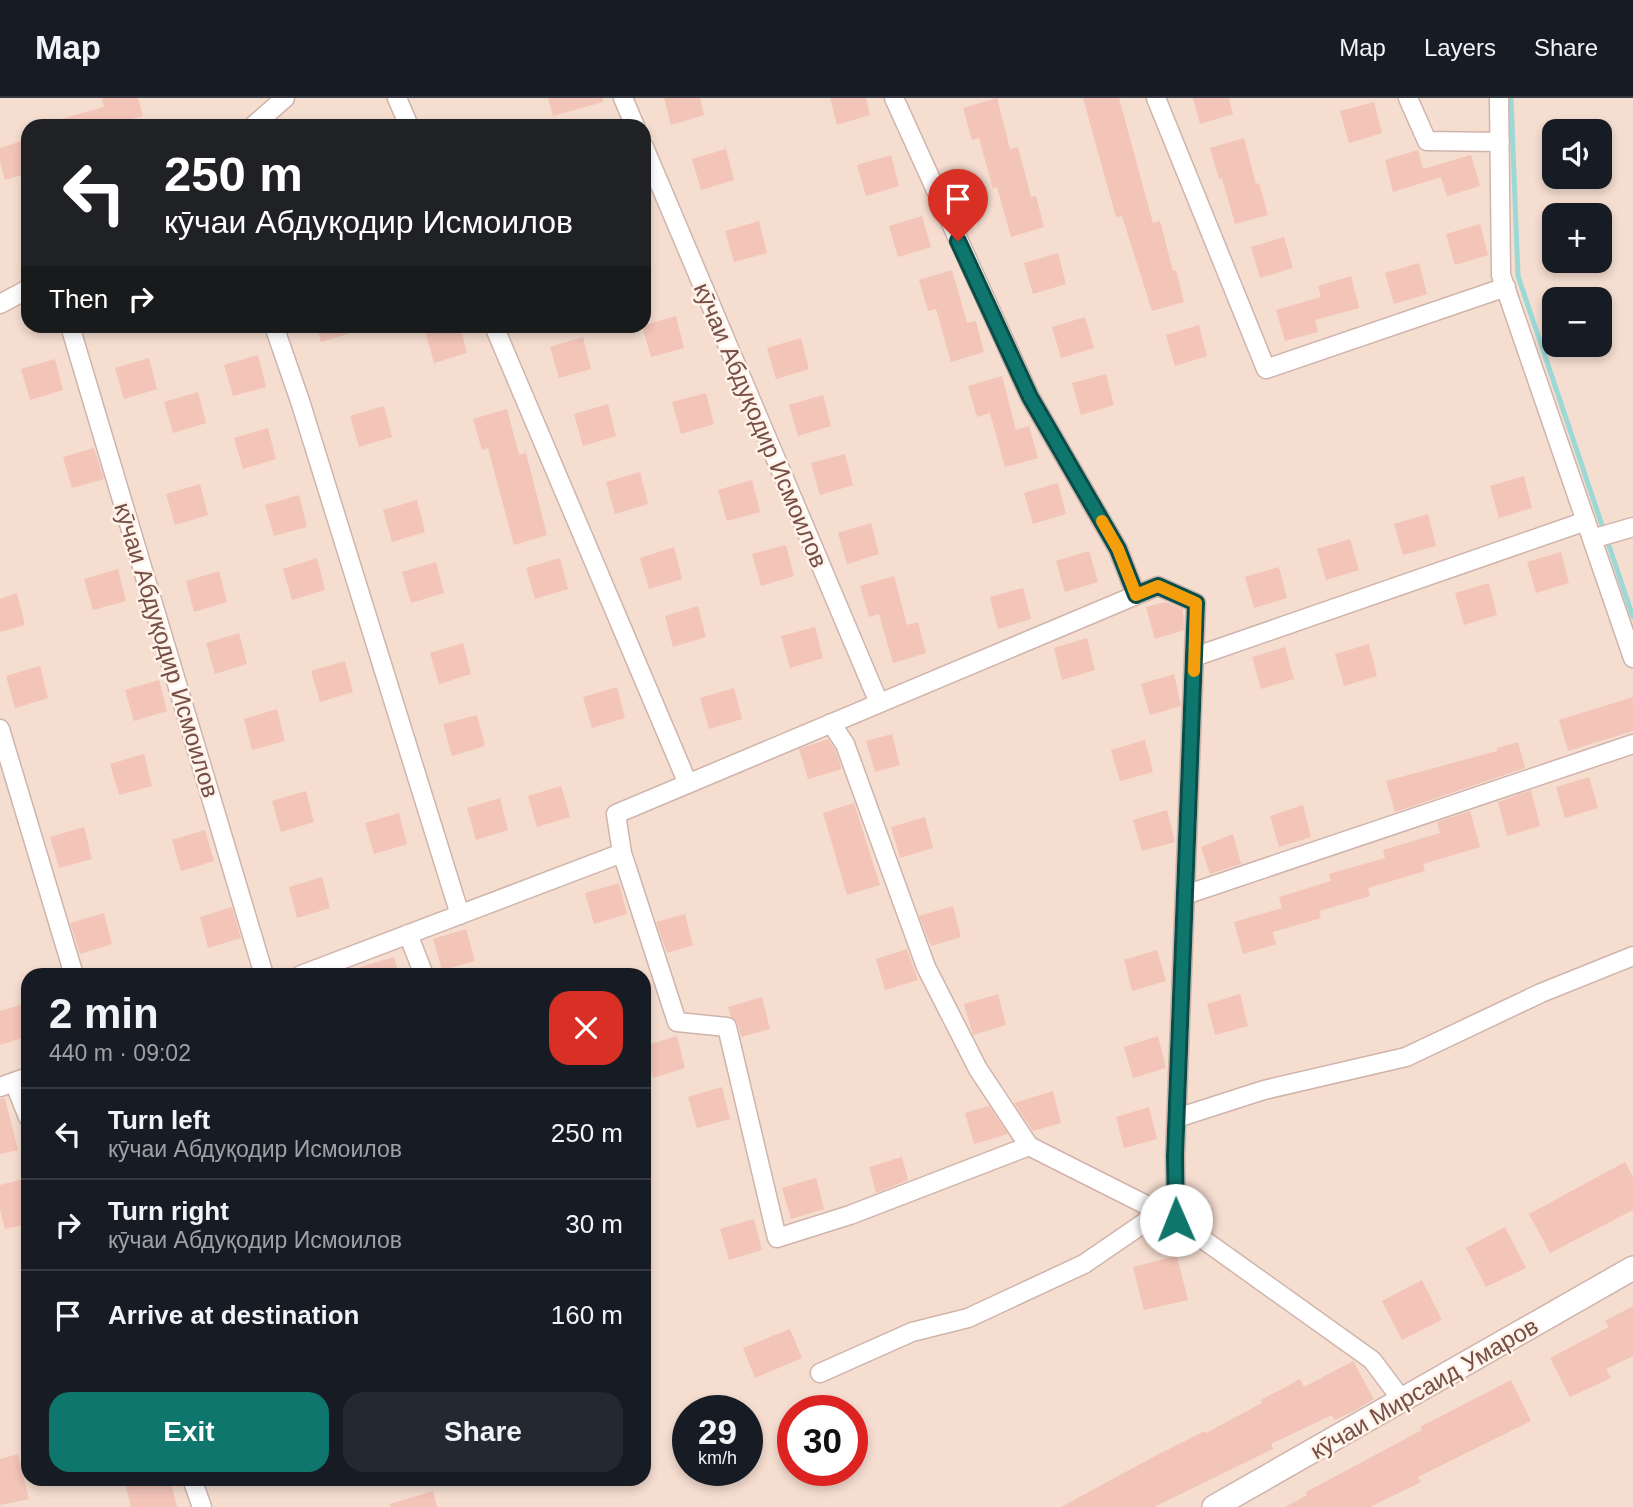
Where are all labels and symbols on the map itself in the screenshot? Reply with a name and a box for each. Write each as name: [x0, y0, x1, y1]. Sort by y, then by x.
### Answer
pin: [928, 169, 988, 241]
street label: кӯчаи Абдуқодир Исмоилов: [689, 279, 833, 571]
street label: кӯчаи Абдуқодир Исмоилов: [109, 499, 225, 801]
position arrow: [1139, 1183, 1213, 1257]
street label: кӯчаи Мирсаид Умаров: [1306, 1312, 1542, 1464]
speed limit sign: 30: [777, 1395, 868, 1486]

